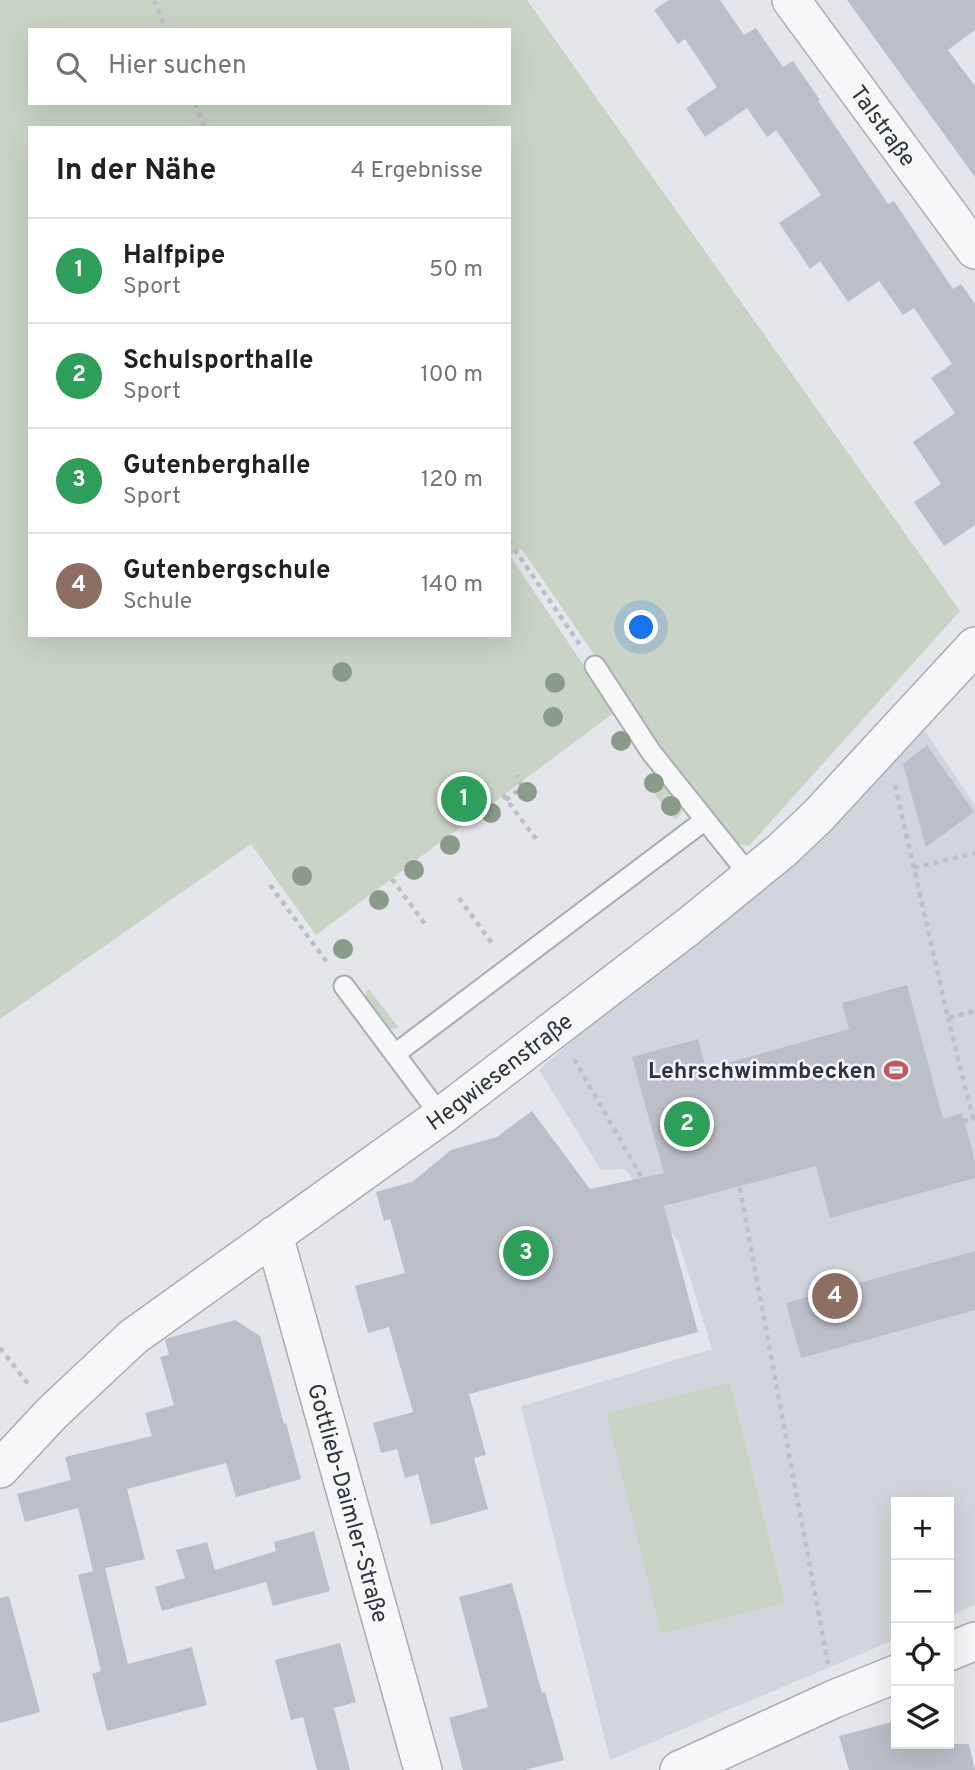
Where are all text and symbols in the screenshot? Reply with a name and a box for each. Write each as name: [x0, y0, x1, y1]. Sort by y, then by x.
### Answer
search box: [28, 28, 511, 105]
icon: search: [52, 48, 90, 86]
text: Hier suchen: [108, 50, 247, 83]
street label: Talstraße: [842, 81, 921, 174]
text: In der Nähe: [56, 153, 216, 190]
text: 4 Ergebnisse: [351, 157, 483, 186]
text: Halfpipe: [123, 240, 225, 273]
text: 1: [74, 256, 84, 285]
text: 50 m: [429, 256, 483, 285]
text: Sport: [123, 273, 181, 302]
text: Schulsporthalle: [123, 345, 314, 378]
text: 2: [72, 361, 86, 390]
text: 100 m: [420, 361, 483, 390]
text: Sport: [123, 378, 181, 407]
text: Gutenberghalle: [123, 450, 311, 483]
text: 3: [72, 466, 86, 495]
text: 120 m: [421, 466, 483, 495]
text: Sport: [123, 483, 181, 512]
text: Gutenbergschule: [123, 555, 331, 588]
text: 4: [72, 571, 86, 600]
text: 140 m: [421, 571, 483, 600]
text: Schule: [123, 588, 192, 617]
your location: [624, 610, 658, 644]
pin: 1: [441, 773, 487, 825]
street label: Hegwiesenstraße: [422, 1008, 580, 1138]
sports icon: Lehrschwimmbecken: [882, 1056, 910, 1084]
place label: Lehrschwimmbecken: [648, 1058, 876, 1087]
pin: 2: [664, 1098, 710, 1150]
pin: 3: [503, 1227, 549, 1279]
pin: 4: [812, 1270, 858, 1322]
street label: Gottlieb-Daimler-Straße: [299, 1381, 393, 1626]
map controls: [891, 1497, 954, 1749]
button: +: [891, 1497, 954, 1560]
button: −: [891, 1560, 954, 1623]
button: locate: [891, 1623, 954, 1686]
button: layers: [891, 1686, 954, 1749]

